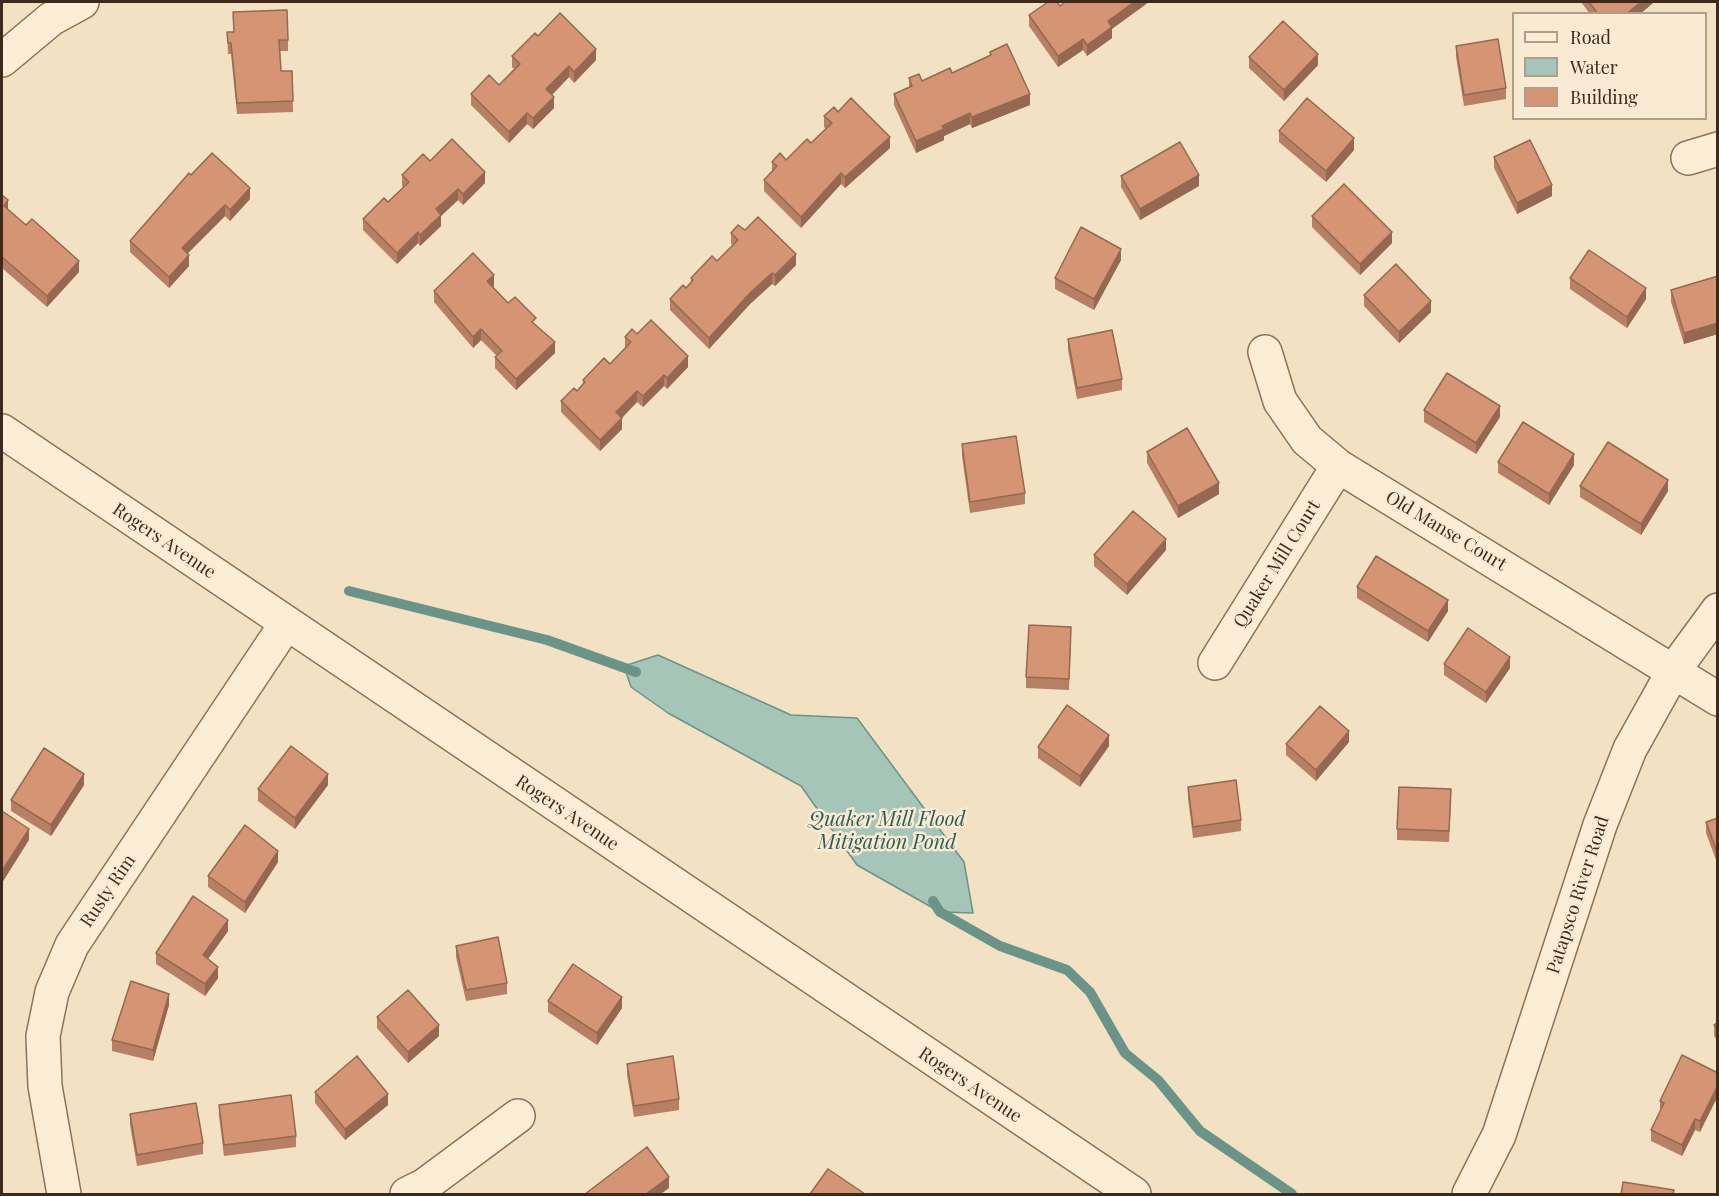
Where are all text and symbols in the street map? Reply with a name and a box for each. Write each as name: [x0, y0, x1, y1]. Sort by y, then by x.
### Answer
legend: [1512, 12, 1707, 120]
text: Road: [1570, 25, 1611, 49]
text: Water: [1570, 55, 1618, 79]
text: Building: [1570, 85, 1638, 109]
street label: Old Manse Court: [1382, 486, 1510, 576]
street label: Quaker Mill Court: [1229, 496, 1325, 632]
street label: Rogers Avenue: [108, 499, 220, 583]
street label: Rogers Avenue: [511, 771, 623, 855]
water label: Quaker Mill Flood Mitigation Pond: [809, 808, 965, 855]
street label: Patapsco River Road: [1542, 813, 1614, 977]
street label: Rusty Rim: [76, 851, 140, 931]
street label: Rogers Avenue: [914, 1043, 1026, 1127]

